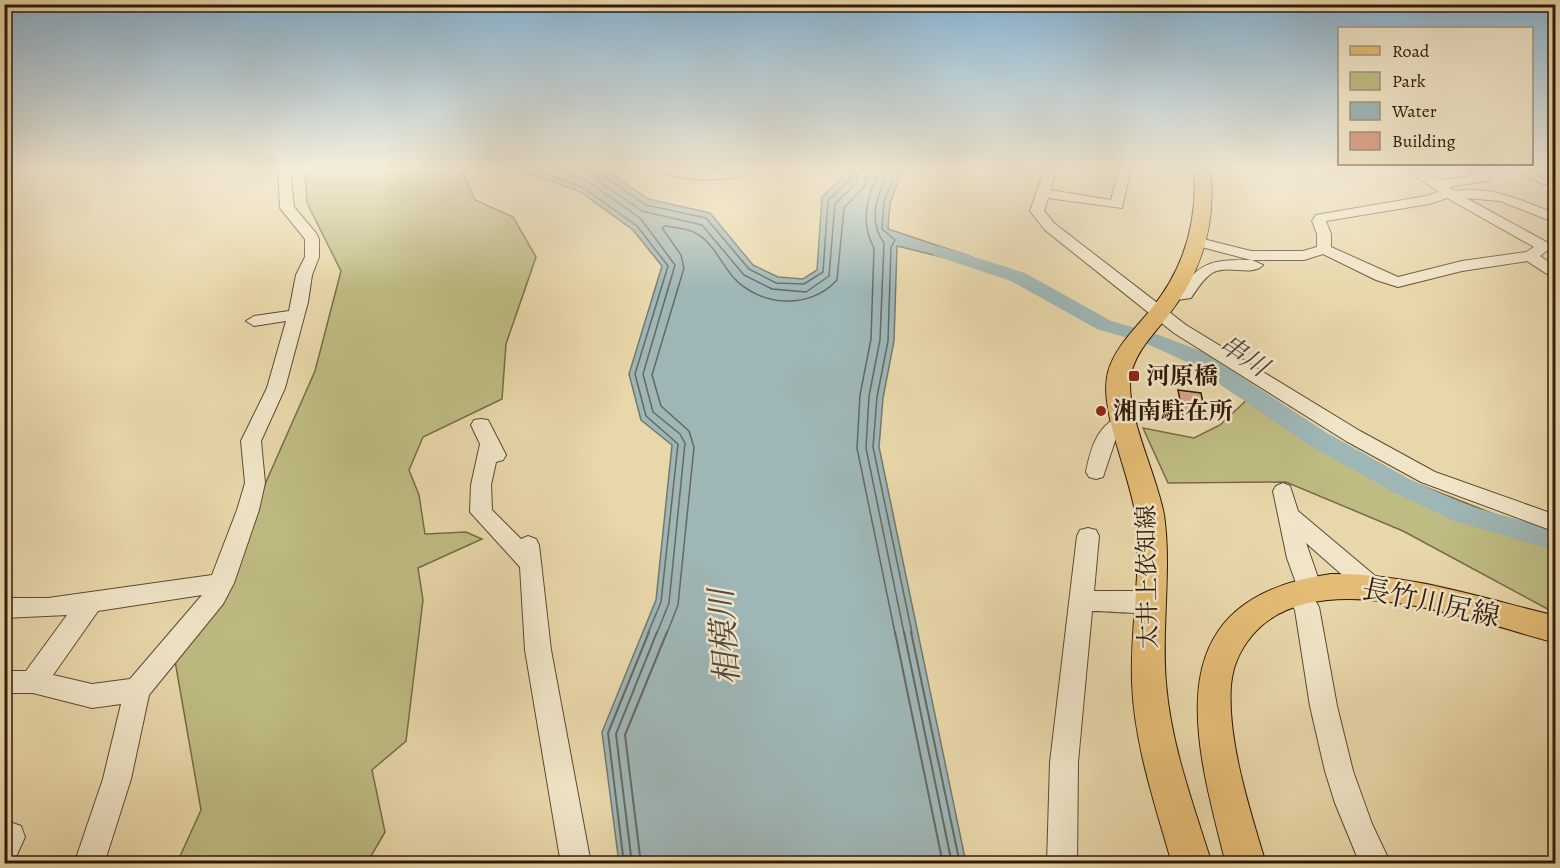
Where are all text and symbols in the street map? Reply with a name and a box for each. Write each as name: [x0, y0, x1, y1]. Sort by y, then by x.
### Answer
legend: [1338, 27, 1533, 165]
text: Road: [1392, 39, 1430, 63]
text: Park: [1392, 69, 1426, 93]
text: Water: [1391, 99, 1437, 123]
text: Building: [1392, 129, 1456, 153]
water label: 串川: [1212, 326, 1278, 386]
place label: 河原橋: [1146, 360, 1218, 392]
marker: 河原橋: [1127, 369, 1141, 383]
place label: 湘南駐在所: [1113, 395, 1233, 427]
marker: 湘南駐在所: [1094, 404, 1108, 418]
street label: 太井上依知線: [1130, 505, 1164, 649]
street label: 長竹川尻線: [1358, 570, 1503, 636]
water label: 相模川: [698, 585, 749, 686]

